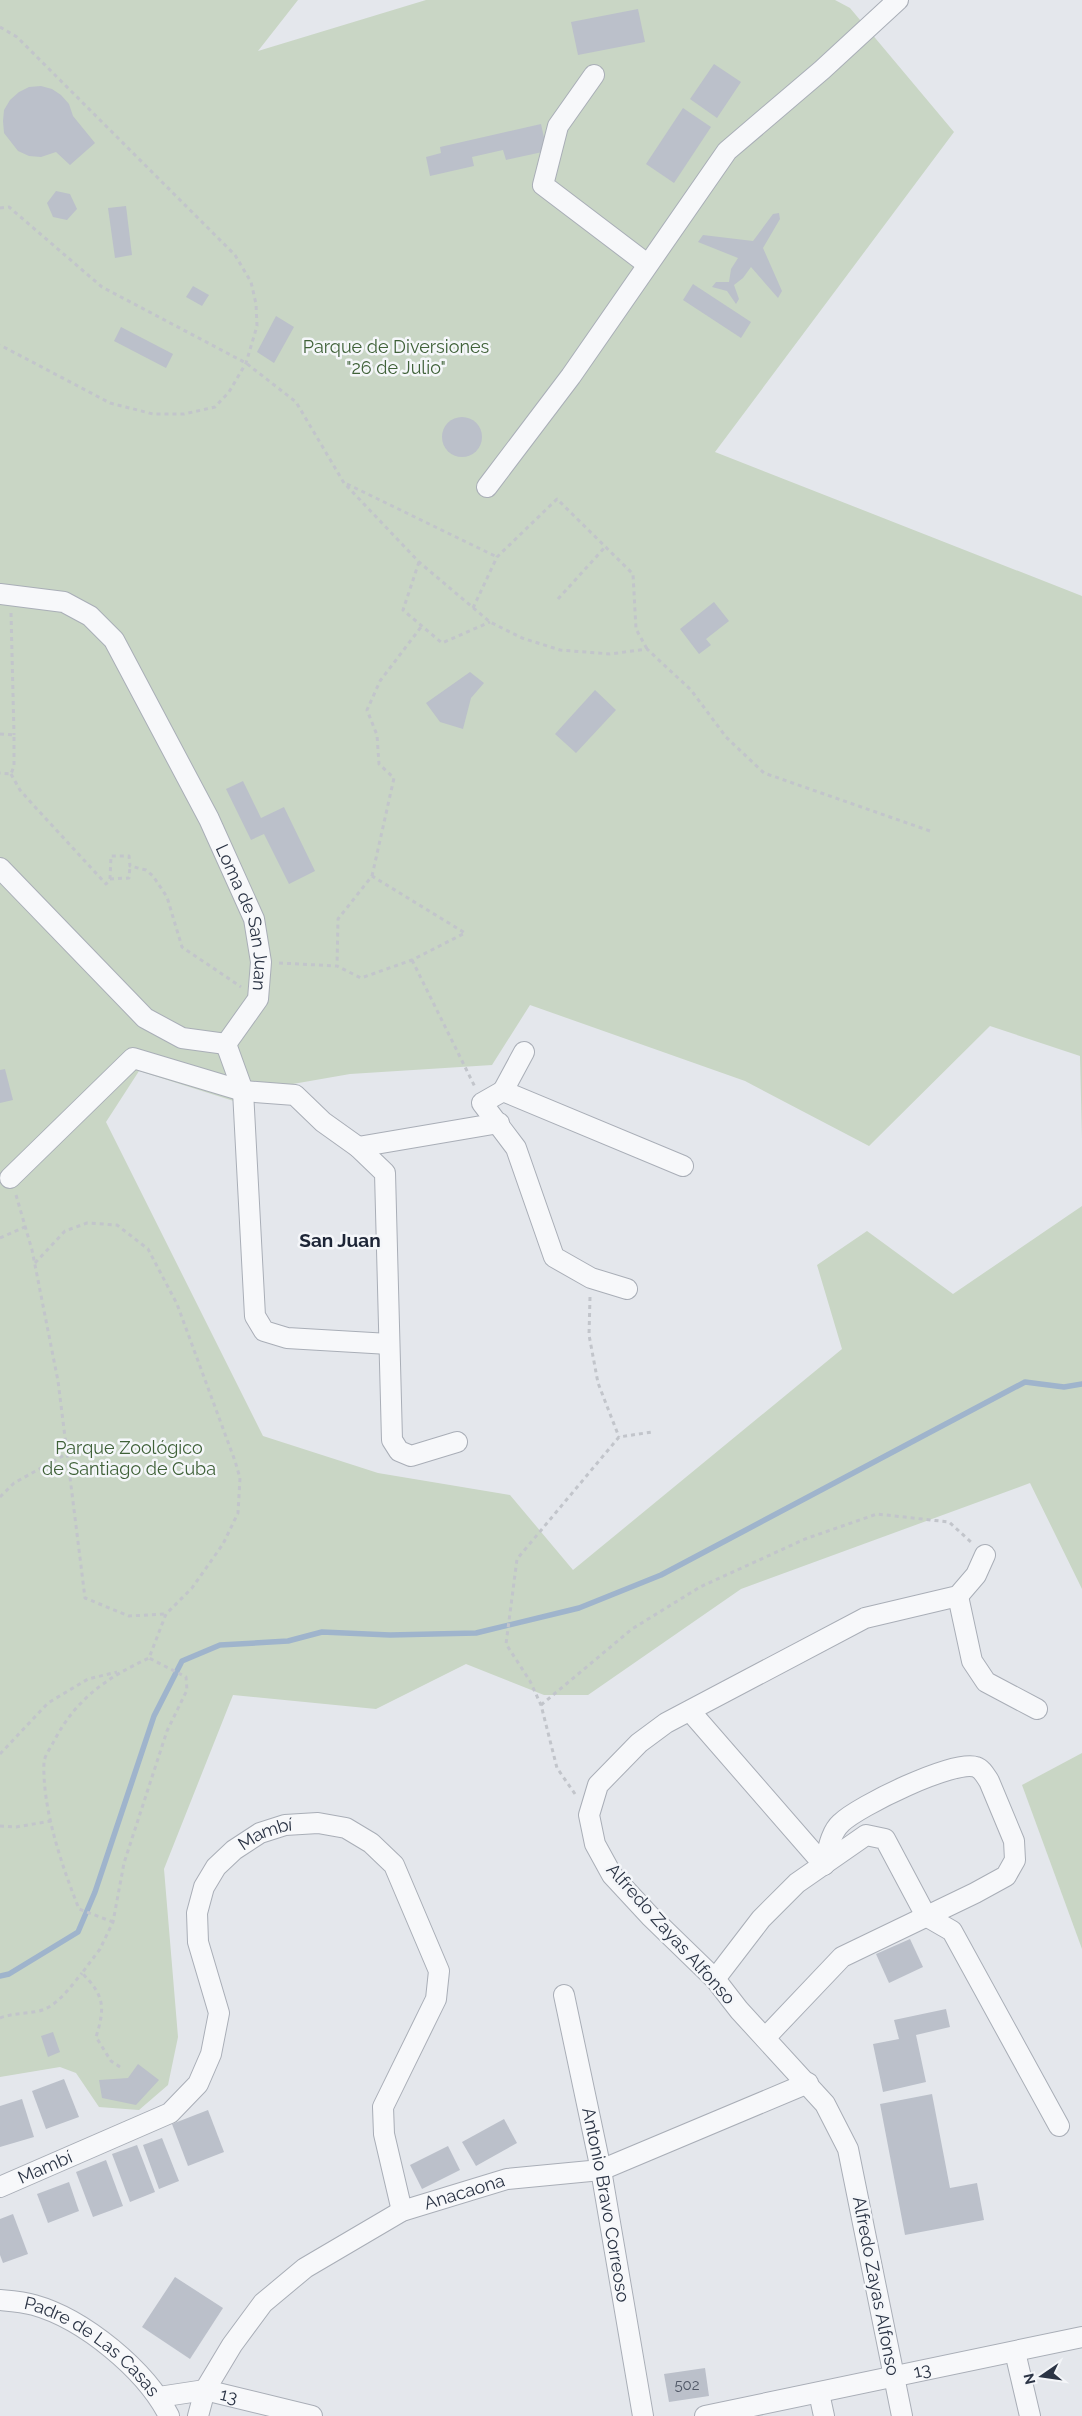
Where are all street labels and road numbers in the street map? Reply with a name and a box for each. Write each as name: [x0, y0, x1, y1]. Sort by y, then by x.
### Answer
street label: Loma de San Juan: [212, 841, 272, 992]
street label: Mambí: [234, 1814, 293, 1854]
street label: Alfredo Zayas Alfonso: [603, 1859, 740, 2009]
street label: Antonio Bravo Correoso: [578, 2105, 634, 2304]
street label: Mambí: [14, 2146, 75, 2188]
street label: Anacaona: [421, 2169, 507, 2214]
street label: Alfredo Zayas Alfonso: [849, 2194, 904, 2378]
street label: Padre de Las Casas: [22, 2292, 165, 2401]
street label: 13: [912, 2358, 933, 2382]
street label: 13: [218, 2383, 240, 2408]

